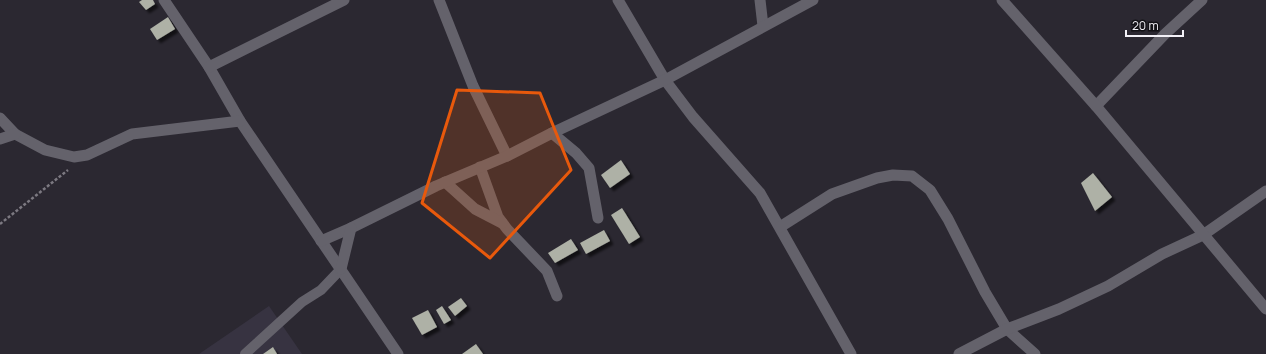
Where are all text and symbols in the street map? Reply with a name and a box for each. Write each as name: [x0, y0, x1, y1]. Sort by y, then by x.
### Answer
scale bar: [1126, 12, 1183, 38]
text: 20 m: [1132, 17, 1159, 34]

